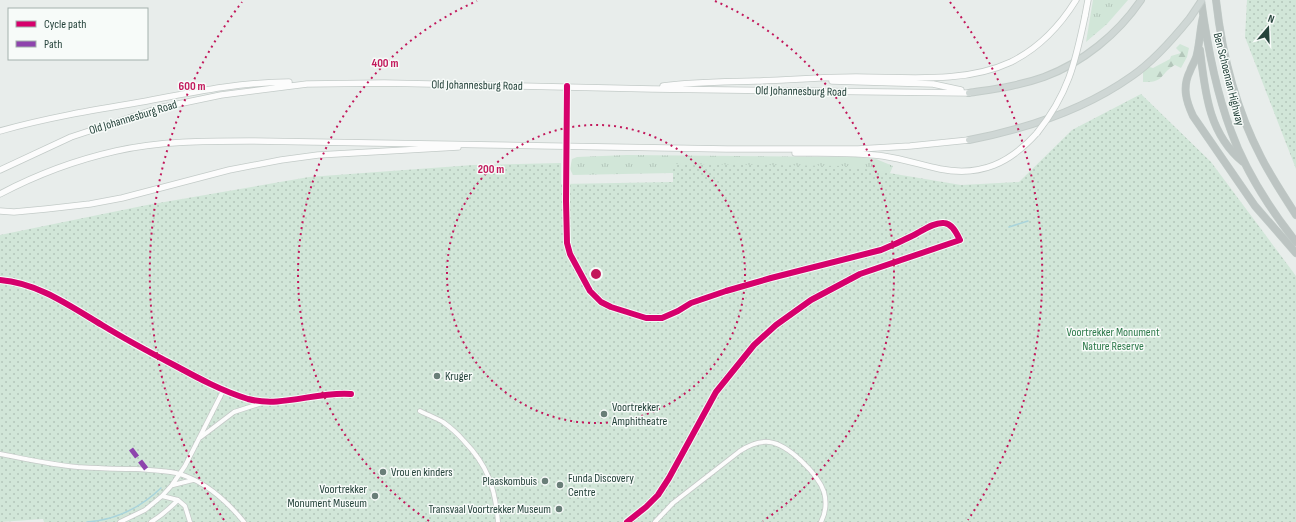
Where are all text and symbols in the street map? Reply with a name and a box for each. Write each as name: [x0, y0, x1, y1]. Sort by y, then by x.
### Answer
legend: [8, 8, 148, 60]
north arrow: [1248, 8, 1288, 48]
text: N: [1266, 12, 1276, 26]
text: Cycle path: [44, 17, 86, 32]
street label: Ben Schoeman Highway: [1210, 31, 1247, 128]
text: Path: [44, 37, 62, 52]
text: 400 m: [372, 56, 398, 71]
street label: Old Johannesburg Road: [431, 77, 523, 94]
text: 600 m: [179, 79, 205, 94]
street label: Old Johannesburg Road: [755, 83, 847, 100]
street label: Old Johannesburg Road: [87, 97, 179, 138]
text: 200 m: [478, 162, 504, 177]
centre of rings: [589, 267, 603, 281]
park label: Voortrekker Monument Nature Reserve: [1066, 325, 1160, 354]
place label: Kruger: [445, 369, 472, 384]
marker: Kruger: [432, 371, 442, 381]
place label: Voortrekker Amphitheatre: [611, 400, 668, 429]
marker: Voortrekker Amphitheatre: [599, 409, 609, 419]
place label: Vrou en kinders: [391, 465, 453, 480]
marker: Vrou en kinders: [378, 467, 388, 477]
place label: Funda Discovery Centre: [568, 471, 634, 500]
place label: Plaaskombuis: [483, 474, 537, 489]
marker: Plaaskombuis: [540, 476, 550, 486]
marker: Funda Discovery Centre: [555, 480, 565, 490]
place label: Voortrekker Monument Museum: [287, 482, 368, 511]
marker: Voortrekker Monument Museum: [370, 491, 380, 501]
place label: Transvaal Voortrekker Museum: [428, 502, 551, 517]
marker: Transvaal Voortrekker Museum: [554, 504, 564, 514]

